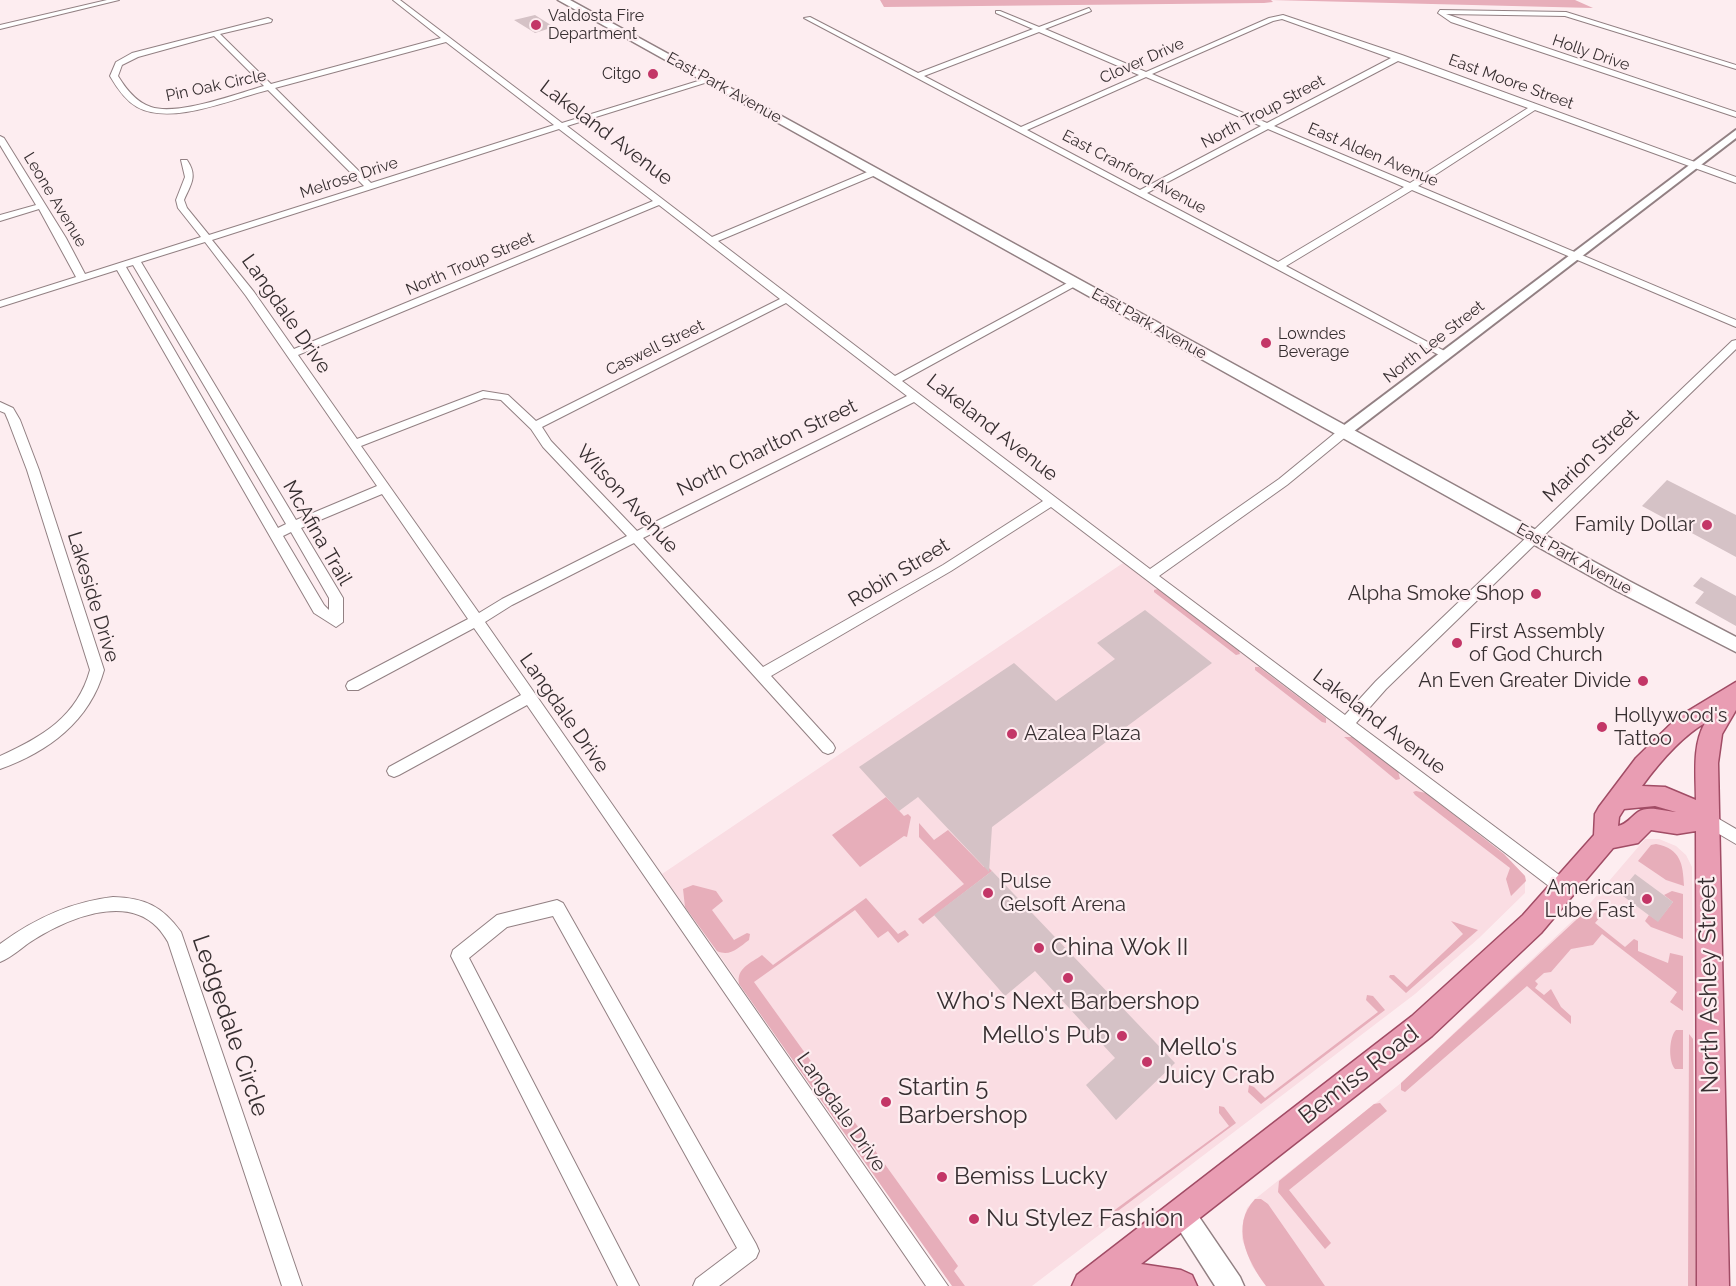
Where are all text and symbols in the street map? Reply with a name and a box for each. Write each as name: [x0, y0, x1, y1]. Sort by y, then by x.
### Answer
place label: Valdosta Fire Department: [548, 6, 644, 44]
marker: Valdosta Fire Department: [529, 18, 543, 32]
street label: Holly Drive: [1550, 31, 1632, 75]
street label: Clover Drive: [1097, 34, 1187, 88]
street label: East Park Avenue: [663, 48, 785, 128]
street label: East Moore Street: [1446, 50, 1576, 114]
place label: Citgo: [602, 64, 641, 84]
street label: Pin Oak Circle: [164, 66, 268, 106]
marker: Citgo: [646, 67, 660, 81]
street label: North Troup Street: [1198, 71, 1328, 153]
street label: Lakeland Avenue: [535, 75, 677, 191]
street label: East Alden Avenue: [1305, 119, 1441, 191]
street label: East Cranford Avenue: [1059, 126, 1209, 218]
street label: Leone Avenue: [19, 149, 91, 251]
street label: Melrose Drive: [298, 153, 400, 203]
street label: North Troup Street: [403, 228, 537, 300]
street label: Langdale Drive: [236, 250, 336, 378]
street label: East Park Avenue: [1088, 284, 1210, 364]
street label: North Lee Street: [1380, 297, 1488, 387]
street label: Caswell Street: [603, 316, 707, 380]
place label: Lowndes Beverage: [1278, 324, 1349, 362]
marker: Lowndes Beverage: [1259, 336, 1273, 350]
street label: Lakeland Avenue: [922, 369, 1062, 487]
street label: North Charlton Street: [673, 394, 861, 502]
street label: Marion Street: [1538, 404, 1644, 508]
street label: Wilson Avenue: [571, 440, 683, 558]
street label: McAfina Trail: [277, 476, 357, 590]
place label: Family Dollar: [1575, 513, 1695, 537]
marker: Family Dollar: [1700, 518, 1714, 532]
street label: East Park Avenue: [1513, 519, 1635, 599]
street label: Lakeside Drive: [62, 529, 124, 665]
street label: Robin Street: [844, 533, 954, 613]
place label: Alpha Smoke Shop: [1348, 582, 1524, 606]
marker: Alpha Smoke Shop: [1529, 587, 1543, 601]
place label: First Assembly of God Church: [1469, 620, 1605, 667]
marker: First Assembly of God Church: [1450, 636, 1464, 650]
street label: Langdale Drive: [514, 649, 614, 777]
street label: Lakeland Avenue: [1308, 664, 1450, 780]
place label: An Even Greater Divide: [1418, 669, 1631, 693]
marker: An Even Greater Divide: [1636, 674, 1650, 688]
place label: Hollywood's Tattoo: [1614, 704, 1727, 751]
marker: Hollywood's Tattoo: [1595, 720, 1609, 734]
place label: Azalea Plaza: [1024, 722, 1141, 746]
marker: Azalea Plaza: [1005, 727, 1019, 741]
place label: Pulse Gelsoft Arena: [1000, 870, 1126, 917]
place label: American Lube Fast: [1545, 876, 1635, 923]
street label: North Ashley Street: [1693, 876, 1725, 1094]
marker: Pulse Gelsoft Arena: [981, 886, 995, 900]
marker: American Lube Fast: [1640, 892, 1654, 906]
street label: Ledgedale Circle: [185, 932, 275, 1120]
place label: China Wok II: [1051, 934, 1188, 962]
marker: China Wok II: [1032, 941, 1046, 955]
marker: Who's Next Barbershop: [1061, 971, 1075, 985]
place label: Who's Next Barbershop: [937, 988, 1199, 1016]
street label: Bemiss Road: [1293, 1019, 1425, 1131]
place label: Mello's Pub: [982, 1022, 1110, 1050]
marker: Mello's Pub: [1115, 1029, 1129, 1043]
place label: Mello's Juicy Crab: [1159, 1034, 1275, 1090]
street label: Langdale Drive: [791, 1048, 891, 1176]
marker: Mello's Juicy Crab: [1140, 1055, 1154, 1069]
place label: Startin 5 Barbershop: [898, 1074, 1027, 1130]
marker: Startin 5 Barbershop: [879, 1095, 893, 1109]
place label: Bemiss Lucky: [954, 1163, 1108, 1191]
marker: Bemiss Lucky: [935, 1170, 949, 1184]
place label: Nu Stylez Fashion: [986, 1205, 1183, 1233]
marker: Nu Stylez Fashion: [967, 1212, 981, 1226]

